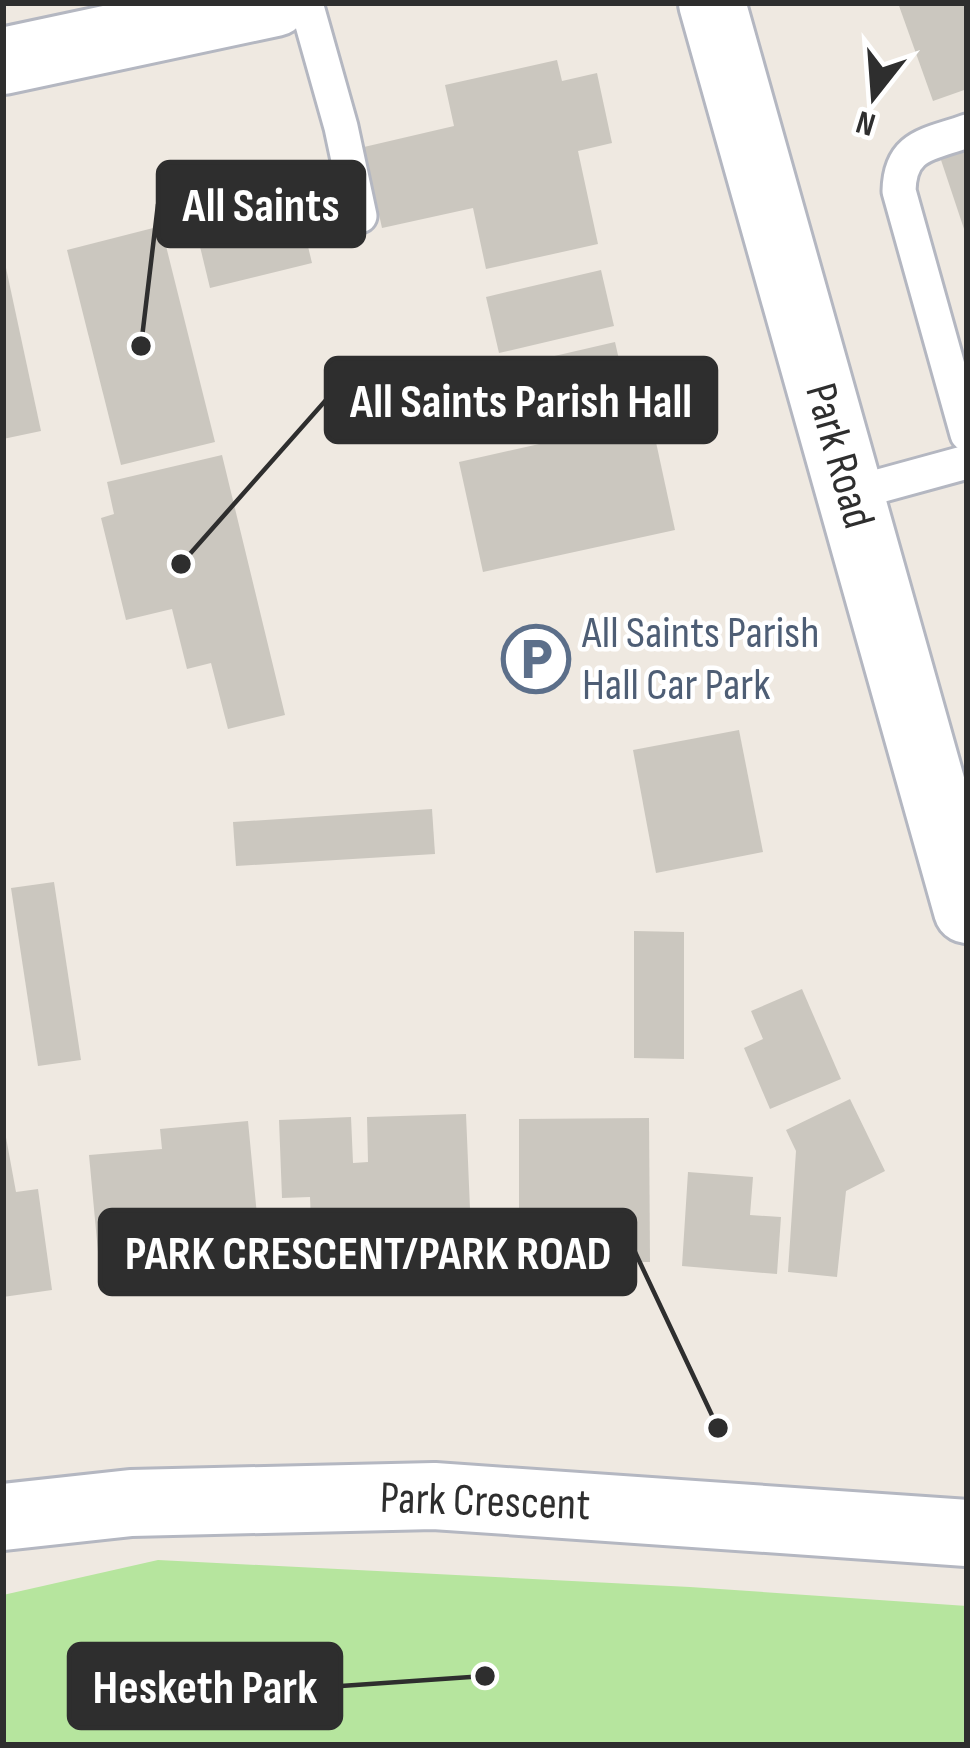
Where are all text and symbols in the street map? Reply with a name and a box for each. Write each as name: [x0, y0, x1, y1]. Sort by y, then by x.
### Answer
north arrow: [814, 36, 934, 156]
text: N: [852, 101, 880, 144]
callout: All Saints: [158, 162, 364, 246]
text: All Saints: [181, 178, 340, 235]
callout: All Saints Parish Hall: [326, 358, 716, 442]
text: All Saints Parish Hall: [349, 374, 692, 431]
street label: Park Road: [792, 377, 886, 535]
place label: All Saints Parish Hall Car Park: [581, 606, 819, 713]
parking icon: All Saints Parish Hall Car Park: [501, 624, 571, 694]
callout: PARK CRESCENT/PARK ROAD: [100, 1210, 635, 1294]
text: PARK CRESCENT/PARK ROAD: [125, 1226, 611, 1283]
street label: Park Crescent: [379, 1471, 591, 1533]
callout: Hesketh Park: [69, 1644, 341, 1728]
text: Hesketh Park: [93, 1660, 317, 1717]

